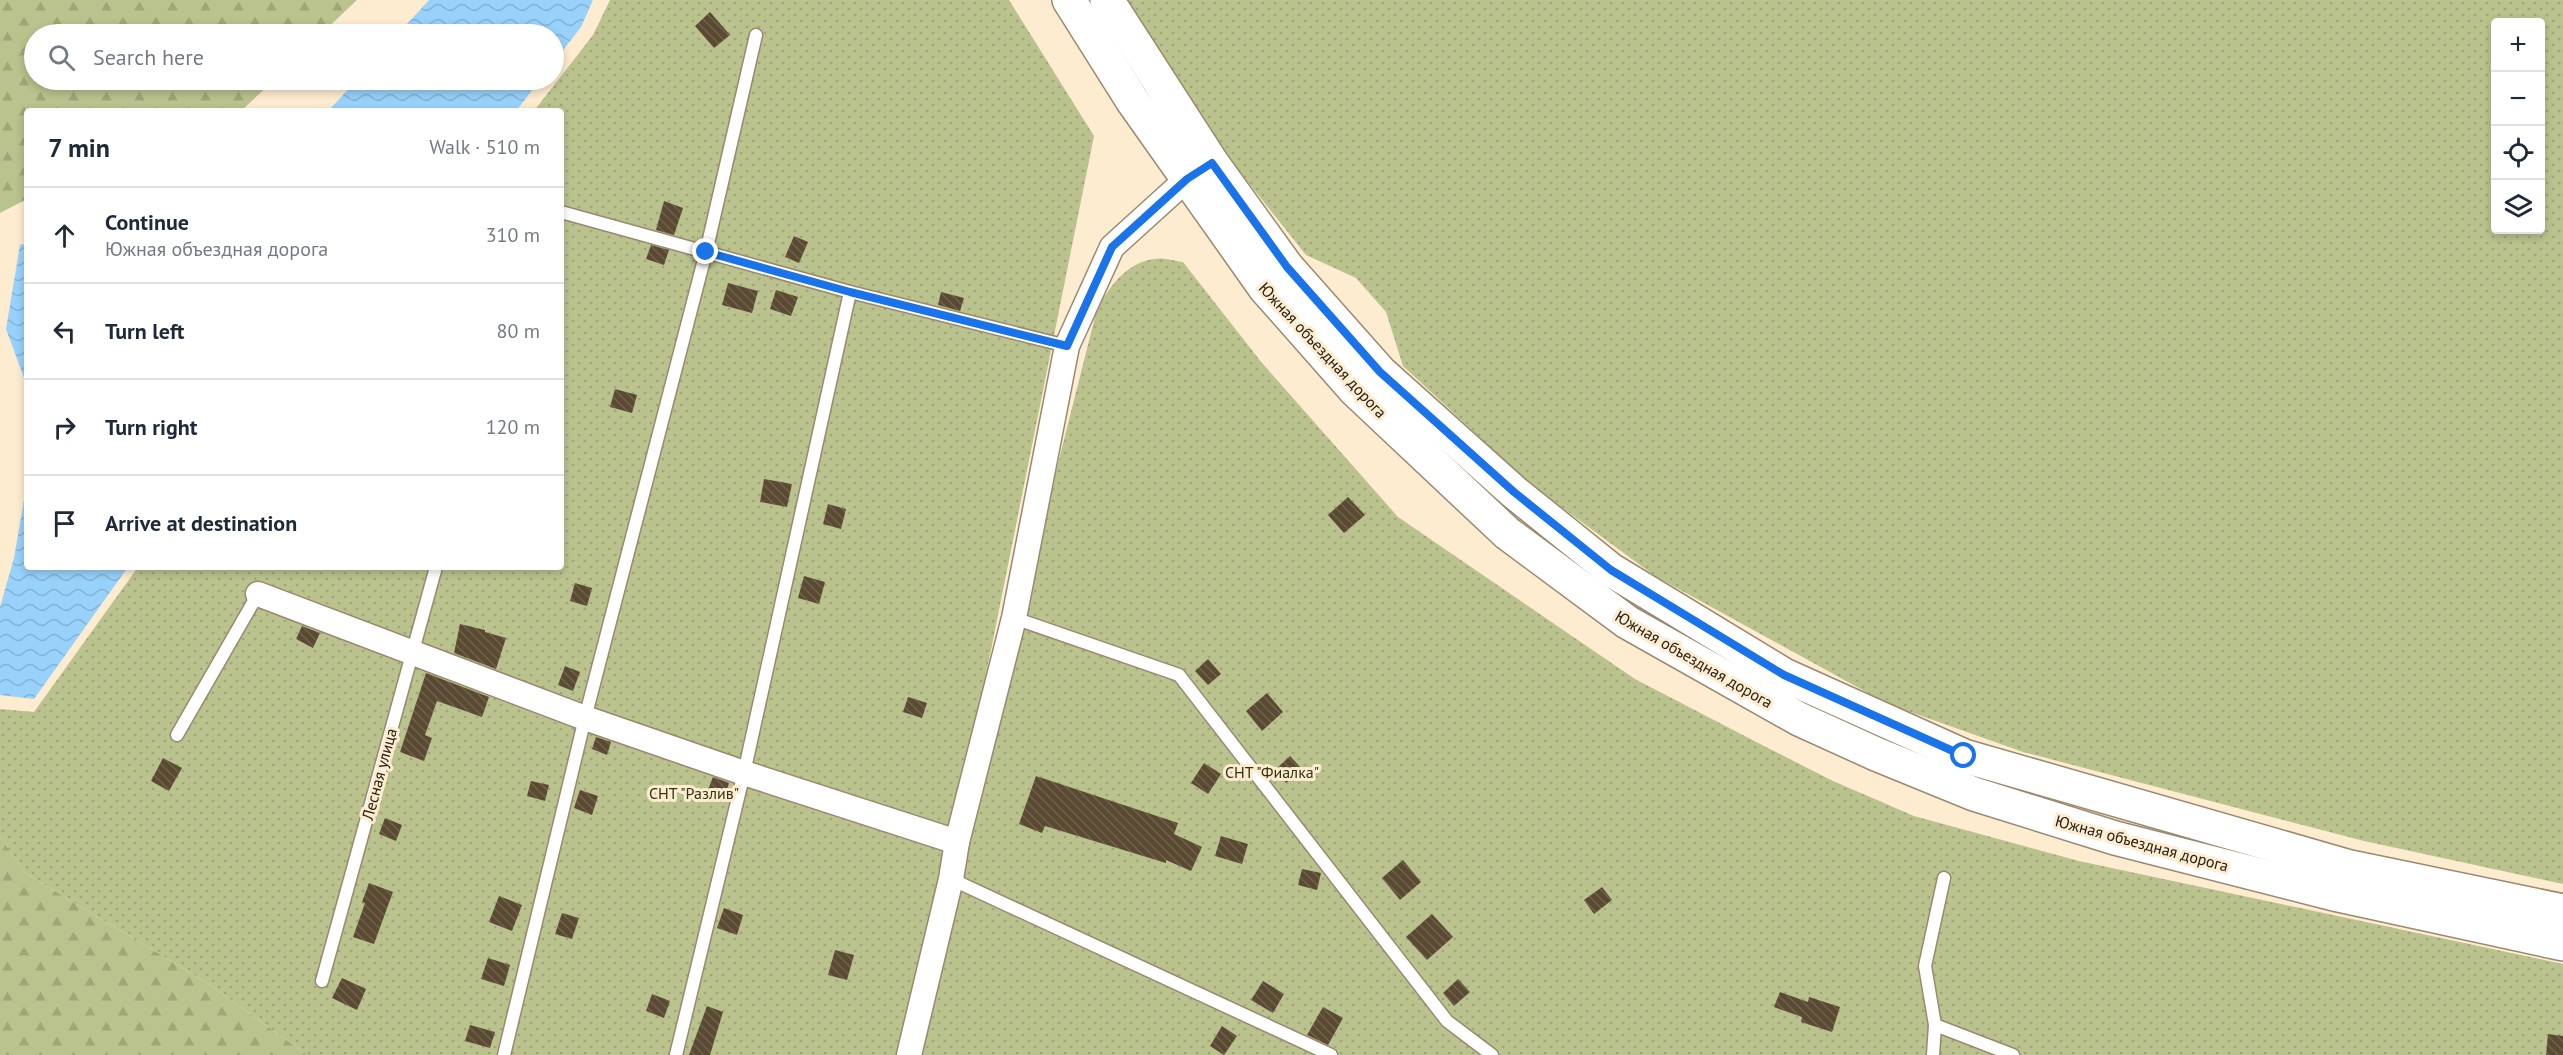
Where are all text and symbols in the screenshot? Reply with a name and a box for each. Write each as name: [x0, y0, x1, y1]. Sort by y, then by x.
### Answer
map controls: [2491, 18, 2545, 234]
button: +: [2491, 18, 2545, 72]
search box: [24, 24, 564, 90]
icon: search: [45, 41, 78, 74]
text: Search here: [93, 43, 204, 71]
button: −: [2491, 72, 2545, 126]
button: locate: [2491, 126, 2545, 180]
text: 7 min: [48, 131, 110, 164]
text: Walk · 510 m: [429, 134, 540, 160]
button: layers: [2491, 180, 2545, 234]
text: Continue: [105, 208, 189, 236]
icon: ahead: [48, 219, 81, 252]
text: 310 m: [486, 222, 540, 248]
text: Южная объездная дорога: [105, 236, 328, 262]
route end: [692, 238, 718, 264]
street label: Южная объездная дорога: [1255, 278, 1391, 422]
icon: left: [48, 315, 81, 348]
text: Turn left: [105, 317, 185, 345]
text: 80 m: [497, 318, 540, 344]
icon: right: [48, 411, 81, 444]
text: Turn right: [105, 413, 197, 441]
text: 120 m: [486, 414, 540, 440]
icon: arrive: [48, 507, 81, 540]
text: Arrive at destination: [105, 509, 297, 537]
street label: Южная объездная дорога: [1612, 606, 1776, 712]
street label: Лесная улица: [357, 726, 401, 823]
route start: [1950, 742, 1976, 768]
park label: СНТ "Фиалка": [1225, 762, 1319, 782]
park label: СНТ "Разлив": [649, 783, 739, 803]
street label: Южная объездная дорога: [2053, 810, 2231, 876]

